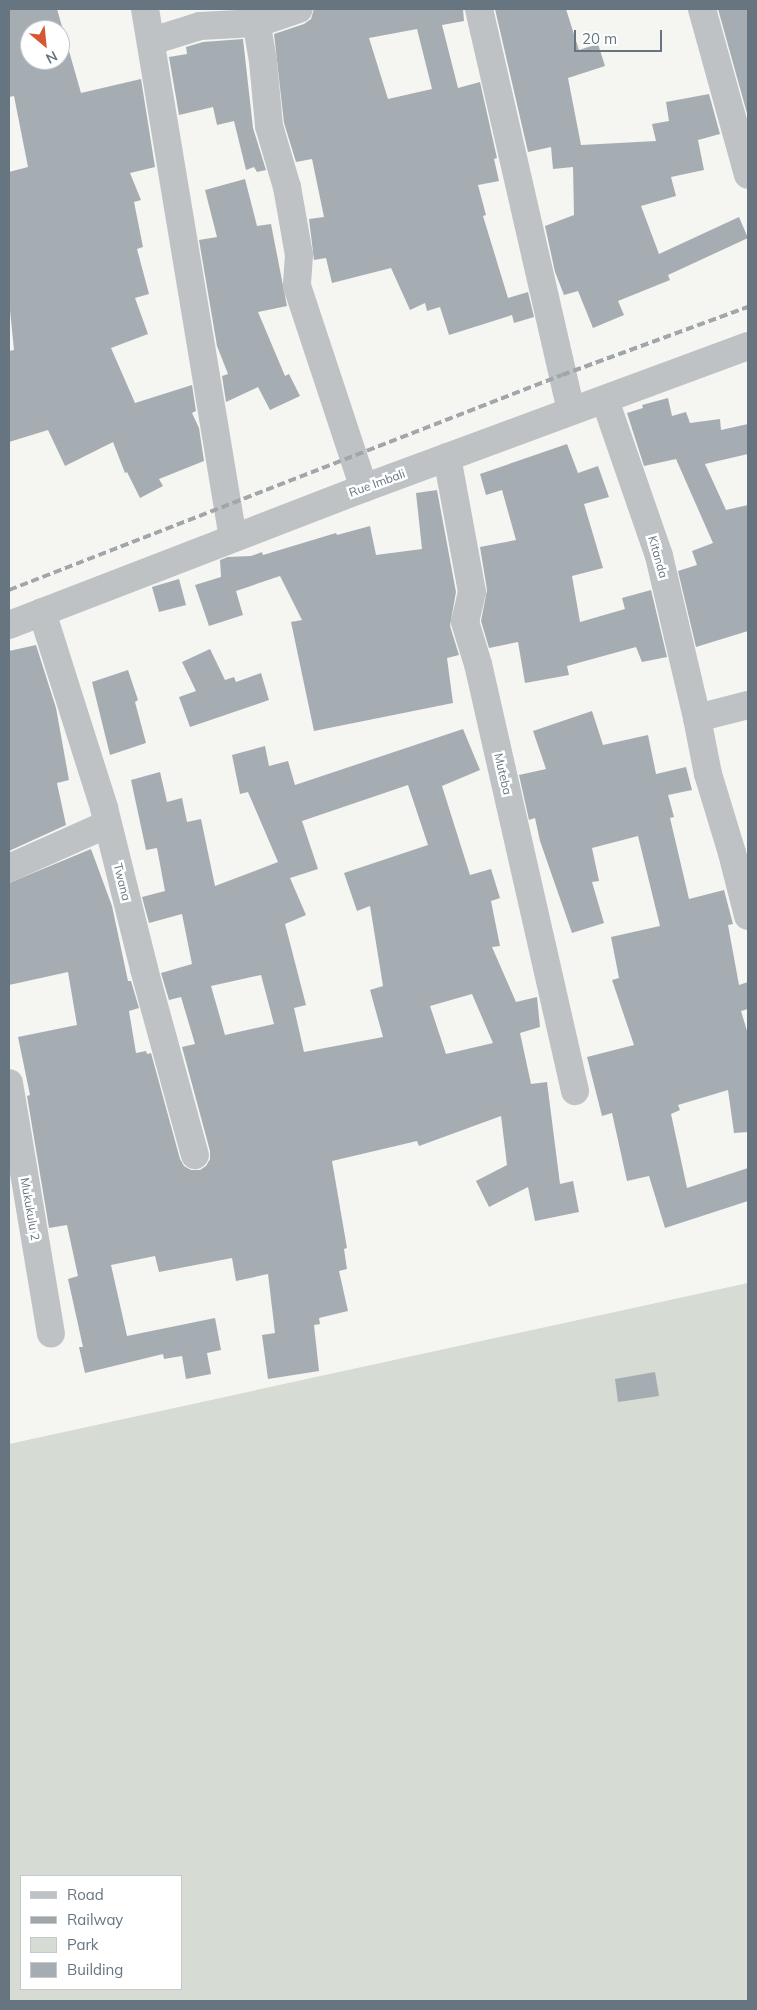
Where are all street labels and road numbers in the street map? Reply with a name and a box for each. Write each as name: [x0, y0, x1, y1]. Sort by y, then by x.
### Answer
street label: Rue Imbali: [347, 466, 407, 500]
street label: Kitanda: [645, 534, 671, 580]
street label: Muteba: [491, 752, 515, 796]
street label: Twana: [110, 862, 134, 902]
street label: Mukukulu 2: [17, 1176, 43, 1242]

